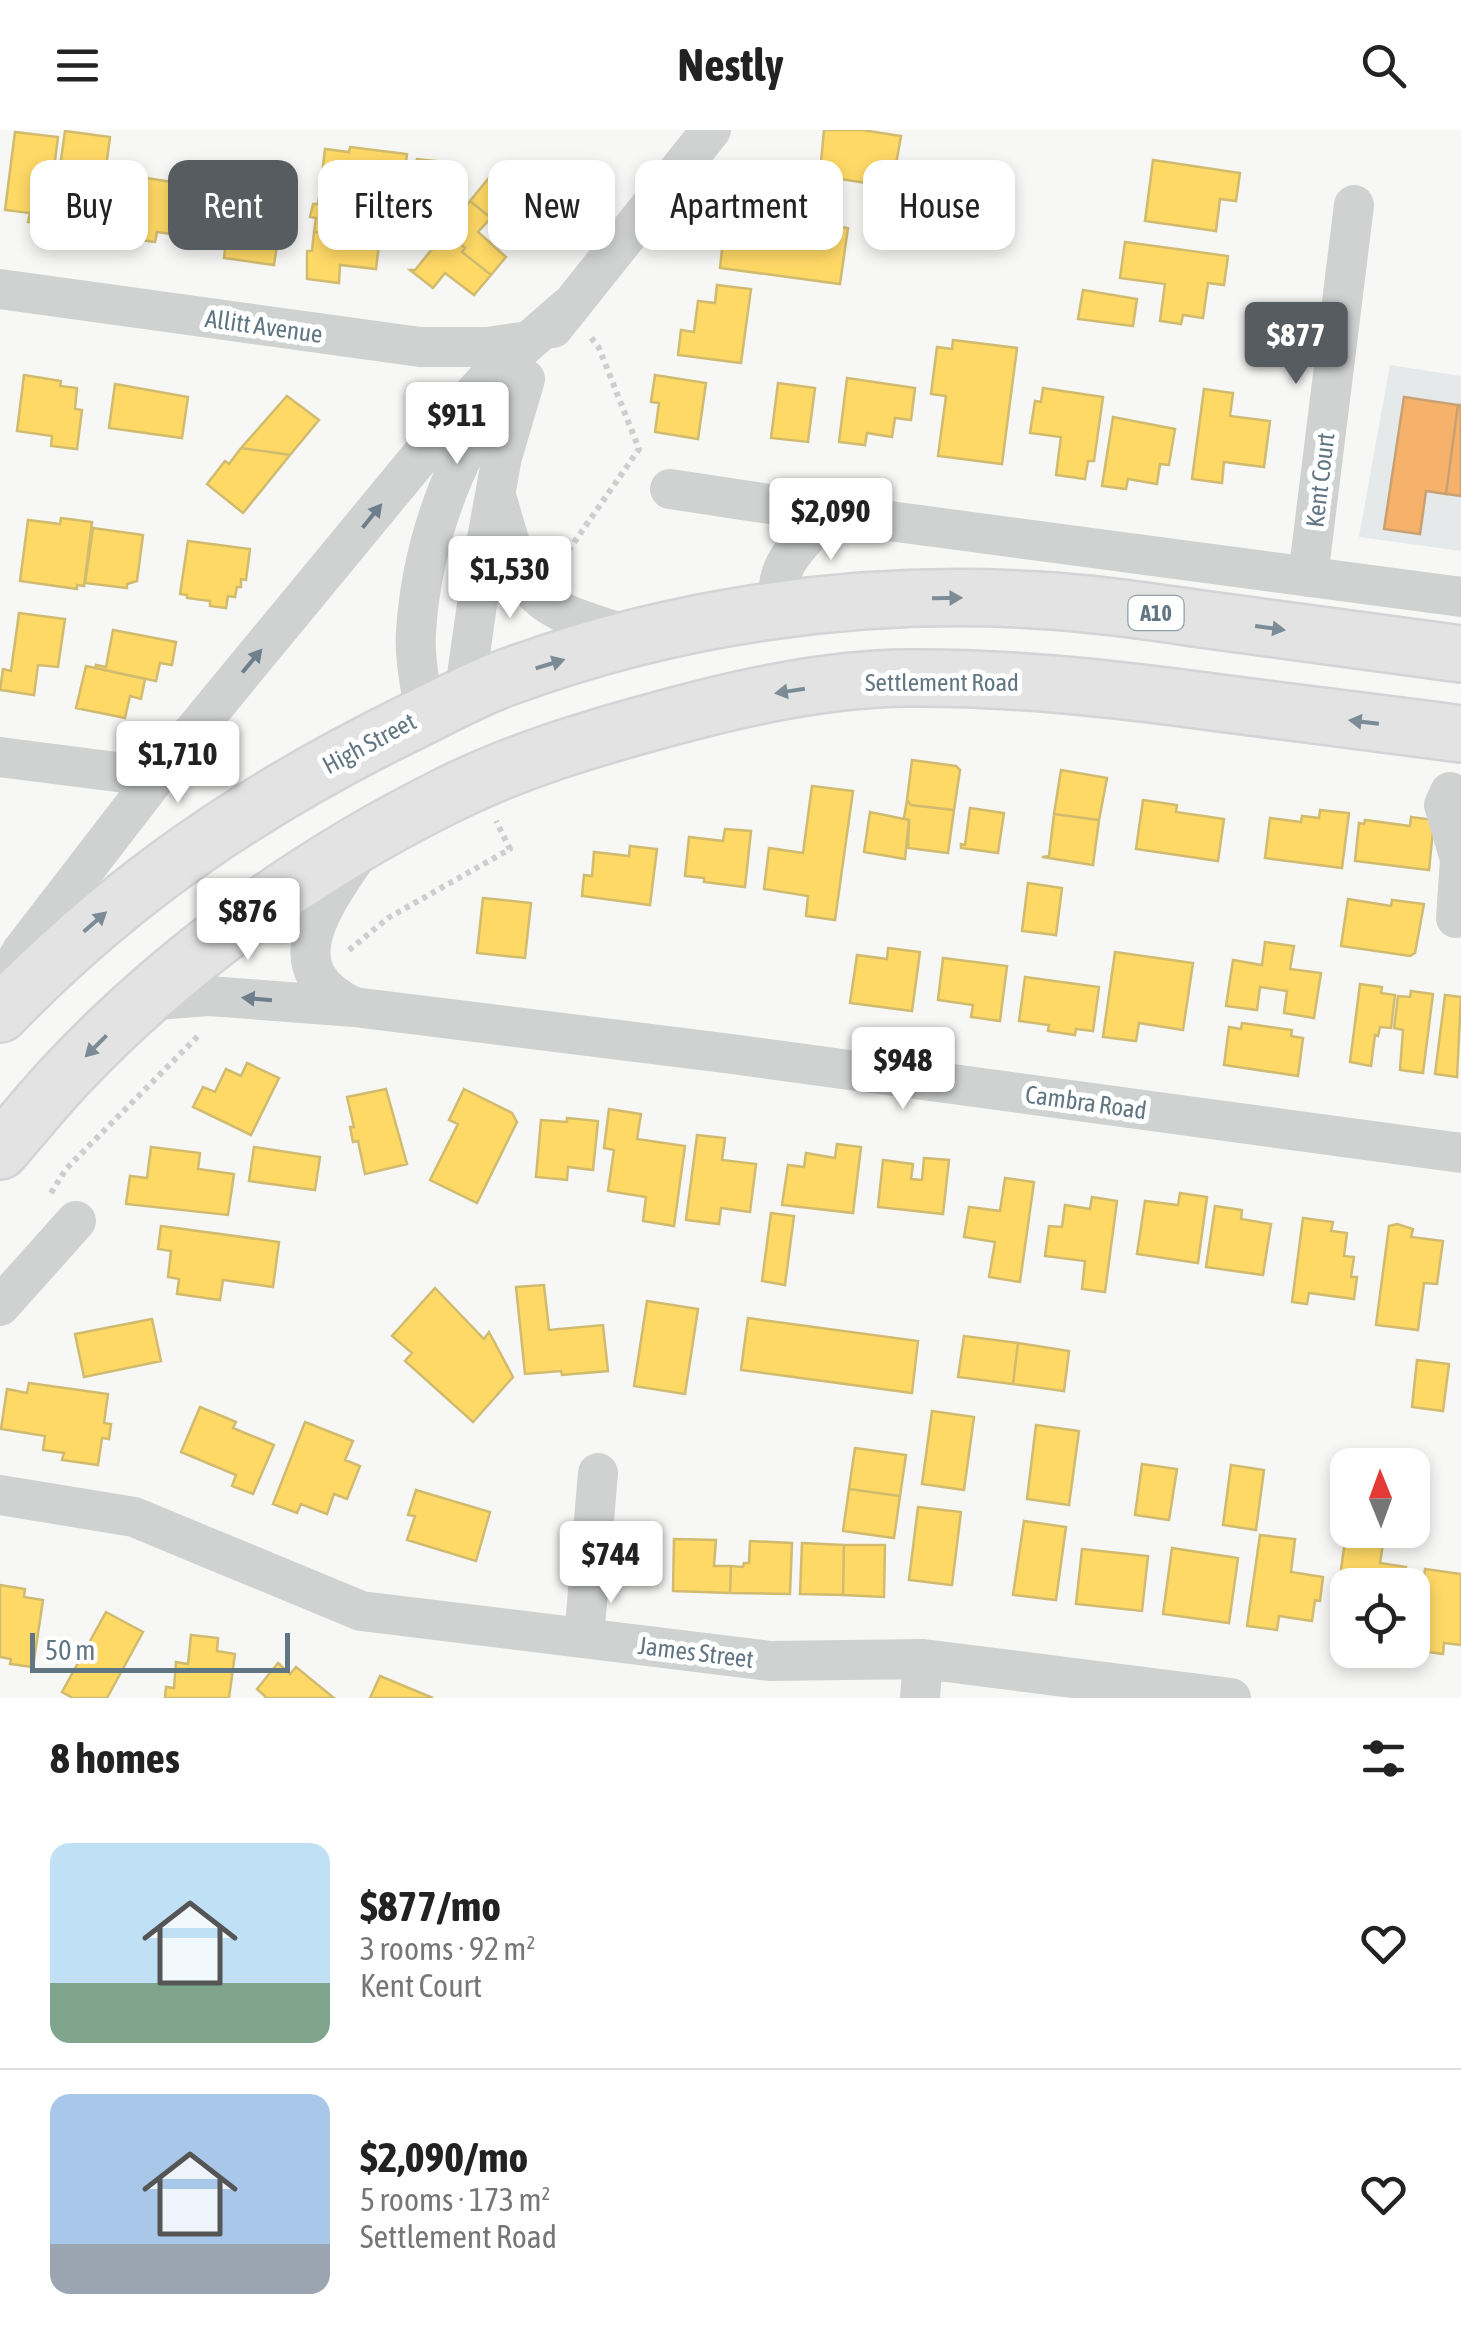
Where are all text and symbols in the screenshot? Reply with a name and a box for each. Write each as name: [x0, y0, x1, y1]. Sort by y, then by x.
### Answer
icon: menu: [50, 38, 105, 93]
icon: search: [1356, 38, 1411, 93]
text: Nestly: [678, 39, 783, 91]
chip: Buy: [30, 160, 148, 250]
chip: Rent: [168, 160, 298, 250]
chip: Filters: [318, 160, 468, 250]
chip: New: [488, 160, 615, 250]
chip: Apartment: [635, 160, 843, 250]
chip: House: [863, 160, 1015, 250]
pin: $877: [1237, 302, 1355, 387]
street label: Allitt Avenue: [203, 304, 325, 348]
text: $877: [1267, 316, 1325, 353]
pin: $911: [398, 382, 516, 467]
text: $911: [428, 396, 486, 433]
street label: Kent Court: [1300, 431, 1340, 529]
pin: $2,090: [750, 478, 912, 563]
text: $2,090: [791, 492, 871, 529]
one-way arrow: [360, 504, 382, 529]
pin: $1,530: [429, 536, 591, 621]
text: $1,530: [470, 550, 550, 587]
one-way arrow: [931, 590, 963, 606]
road number: A10: [1128, 596, 1184, 630]
one-way arrow: [1255, 620, 1286, 636]
one-way arrow: [241, 648, 262, 673]
one-way arrow: [535, 656, 565, 671]
street label: Settlement Road: [865, 668, 1019, 696]
one-way arrow: [774, 684, 805, 699]
street label: High Street: [318, 707, 420, 779]
one-way arrow: [1348, 713, 1380, 729]
pin: $1,710: [97, 721, 259, 806]
text: $1,710: [138, 735, 218, 772]
pin: $876: [189, 878, 307, 963]
text: $876: [219, 892, 277, 929]
one-way arrow: [83, 912, 108, 933]
one-way arrow: [241, 991, 273, 1007]
pin: $948: [844, 1027, 962, 1112]
one-way arrow: [84, 1034, 108, 1057]
text: $948: [874, 1041, 932, 1078]
street label: Cambra Road: [1023, 1080, 1149, 1124]
north arrow: [1330, 1448, 1430, 1548]
map controls: [1330, 1448, 1430, 1668]
pin: $744: [552, 1521, 670, 1606]
text: $744: [582, 1535, 640, 1572]
button: locate: [1330, 1568, 1430, 1668]
scale bar: [30, 1628, 290, 1672]
street label: James Street: [637, 1631, 755, 1673]
text: 50 m: [45, 1634, 95, 1666]
icon: filters: [1356, 1731, 1411, 1786]
text: 8 homes: [50, 1734, 180, 1782]
text: $877/mo: [360, 1882, 501, 1930]
icon: home: [130, 1883, 250, 2003]
icon: heart: [1356, 1916, 1411, 1971]
text: 3 rooms · 92 m²: [360, 1930, 535, 1967]
text: Kent Court: [360, 1967, 482, 2004]
text: $2,090/mo: [360, 2133, 528, 2181]
icon: home: [130, 2134, 250, 2254]
icon: heart: [1356, 2167, 1411, 2222]
text: 5 rooms · 173 m²: [360, 2181, 550, 2218]
text: Settlement Road: [360, 2218, 557, 2255]

